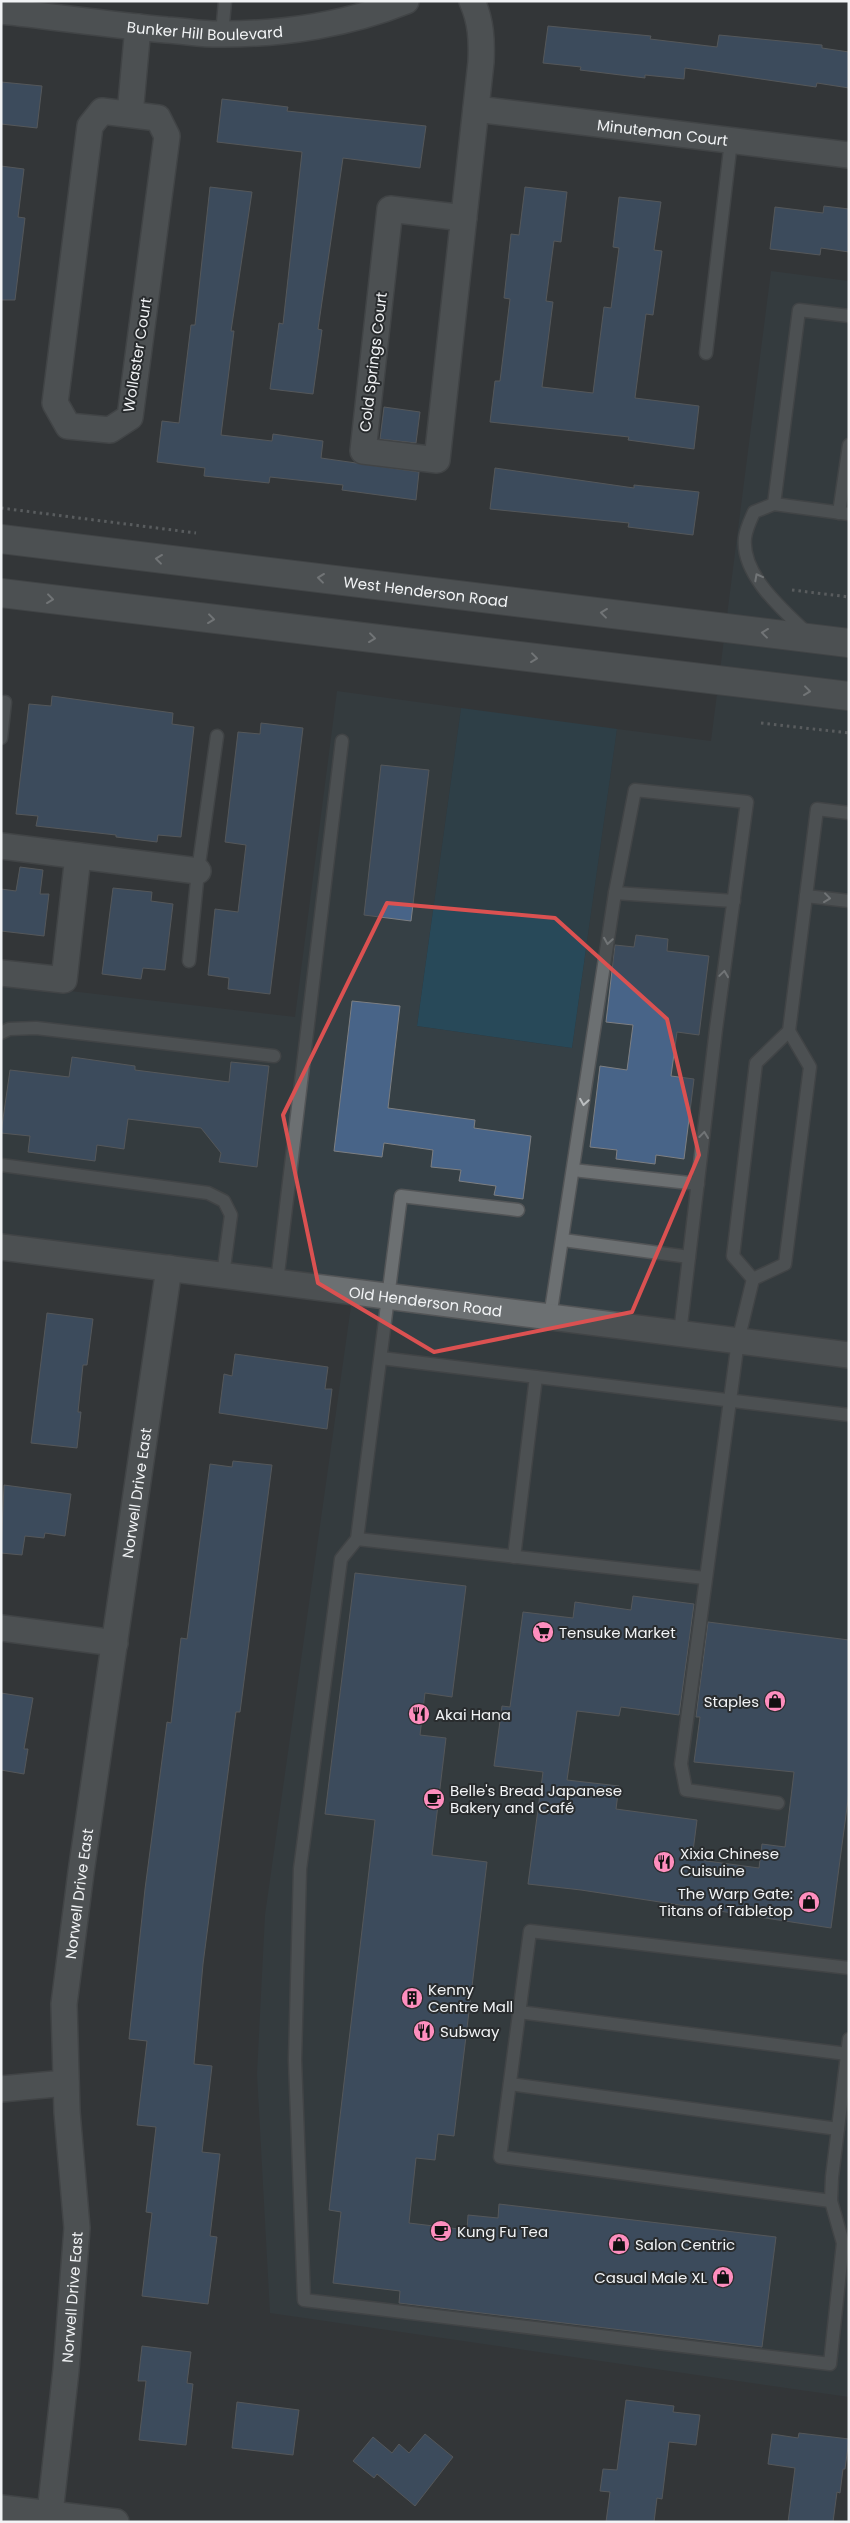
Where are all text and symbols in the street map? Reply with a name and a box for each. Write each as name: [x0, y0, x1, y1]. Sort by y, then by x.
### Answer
street label: Bunker Hill Boulevard: [126, 15, 284, 45]
street label: Minuteman Court: [596, 114, 729, 150]
street label: Cold Springs Court: [354, 291, 392, 433]
street label: Wollaster Court: [118, 296, 156, 414]
one-way arrow: [155, 554, 163, 565]
street label: West Henderson Road: [342, 571, 509, 612]
one-way arrow: [316, 573, 324, 584]
one-way arrow: [754, 573, 764, 582]
one-way arrow: [46, 593, 54, 604]
one-way arrow: [599, 608, 607, 619]
one-way arrow: [207, 613, 215, 623]
one-way arrow: [761, 628, 769, 639]
one-way arrow: [369, 632, 377, 643]
one-way arrow: [530, 652, 538, 663]
one-way arrow: [803, 685, 811, 696]
one-way arrow: [824, 892, 832, 903]
one-way arrow: [603, 937, 614, 945]
one-way arrow: [718, 970, 728, 978]
one-way arrow: [579, 1097, 589, 1106]
one-way arrow: [698, 1131, 709, 1139]
street label: Old Henderson Road: [348, 1281, 503, 1321]
street label: Norwell Drive East: [116, 1426, 156, 1560]
supermarket icon: Tensuke Market: [531, 1620, 555, 1644]
place label: Tensuke Market: [559, 1622, 676, 1643]
shop icon: Staples: [763, 1689, 787, 1713]
place label: Staples: [704, 1691, 759, 1712]
restaurant icon: Akai Hana: [407, 1702, 431, 1726]
place label: Akai Hana: [435, 1704, 511, 1725]
place label: Belle's Bread Japanese Bakery and Café: [450, 1780, 622, 1818]
cafe icon: Belle's Bread Japanese Bakery and Café: [422, 1787, 446, 1811]
street label: Norwell Drive East: [59, 1827, 98, 1960]
place label: Xixia Chinese Cuisuine: [680, 1843, 779, 1881]
restaurant icon: Xixia Chinese Cuisuine: [652, 1850, 676, 1874]
place label: The Warp Gate: Titans of Tabletop: [659, 1883, 793, 1921]
shop icon: The Warp Gate: Titans of Tabletop: [797, 1890, 821, 1914]
place label: Kenny Centre Mall: [428, 1979, 513, 2017]
building icon: Kenny Centre Mall: [400, 1986, 424, 2010]
restaurant icon: Subway: [412, 2019, 436, 2043]
place label: Subway: [440, 2021, 500, 2042]
cafe icon: Kung Fu Tea: [429, 2219, 453, 2243]
place label: Kung Fu Tea: [457, 2221, 548, 2242]
street label: Norwell Drive East: [56, 2231, 87, 2364]
shop icon: Salon Centric: [607, 2232, 631, 2256]
place label: Salon Centric: [635, 2234, 735, 2255]
shop icon: Casual Male XL: [711, 2265, 735, 2289]
place label: Casual Male XL: [594, 2267, 708, 2288]

